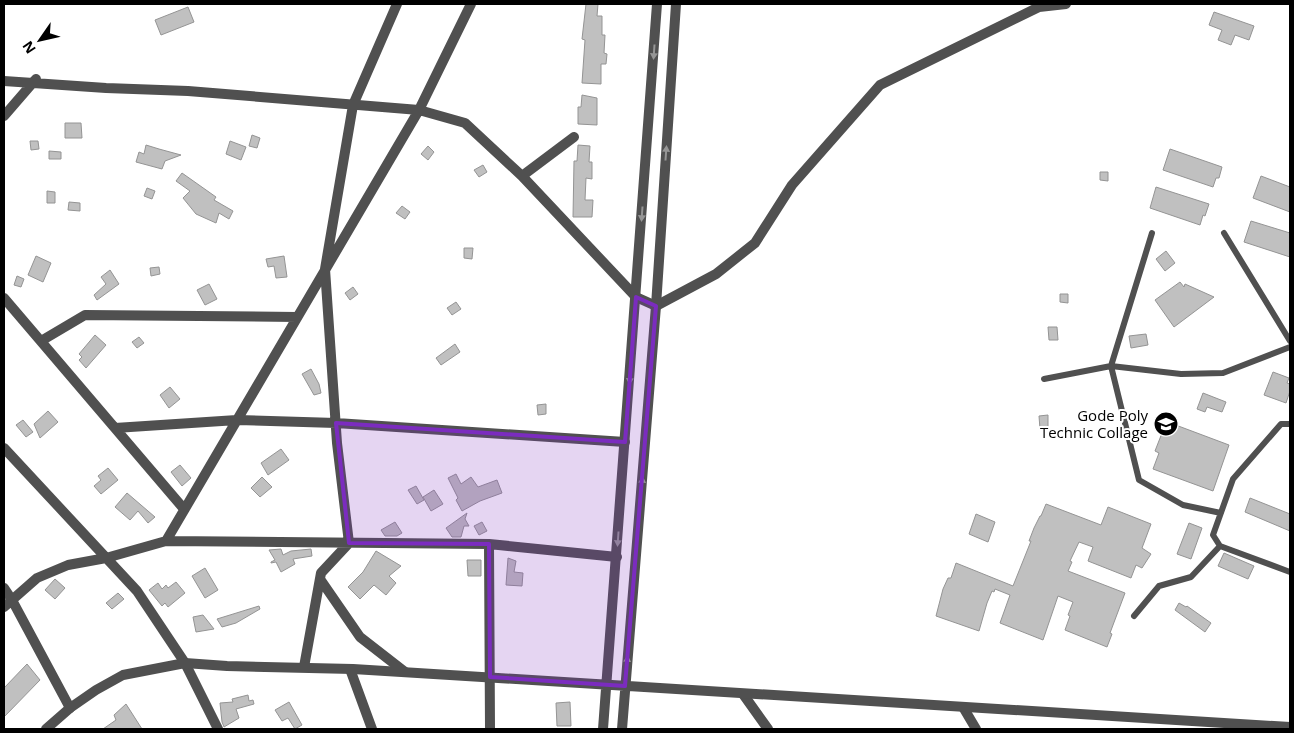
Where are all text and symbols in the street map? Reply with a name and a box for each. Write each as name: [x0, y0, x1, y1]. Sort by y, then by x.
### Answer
north arrow: [15, 15, 65, 65]
text: N: [18, 38, 40, 58]
one-way arrow: [649, 45, 657, 61]
one-way arrow: [663, 145, 671, 161]
one-way arrow: [638, 207, 646, 223]
one-way arrow: [626, 369, 634, 385]
place label: Gode Poly Technic Collage: [1040, 405, 1148, 442]
school or university icon: Gode Poly Technic Collage: [1153, 411, 1179, 437]
one-way arrow: [638, 475, 646, 491]
one-way arrow: [614, 531, 622, 547]
one-way arrow: [624, 655, 632, 671]

